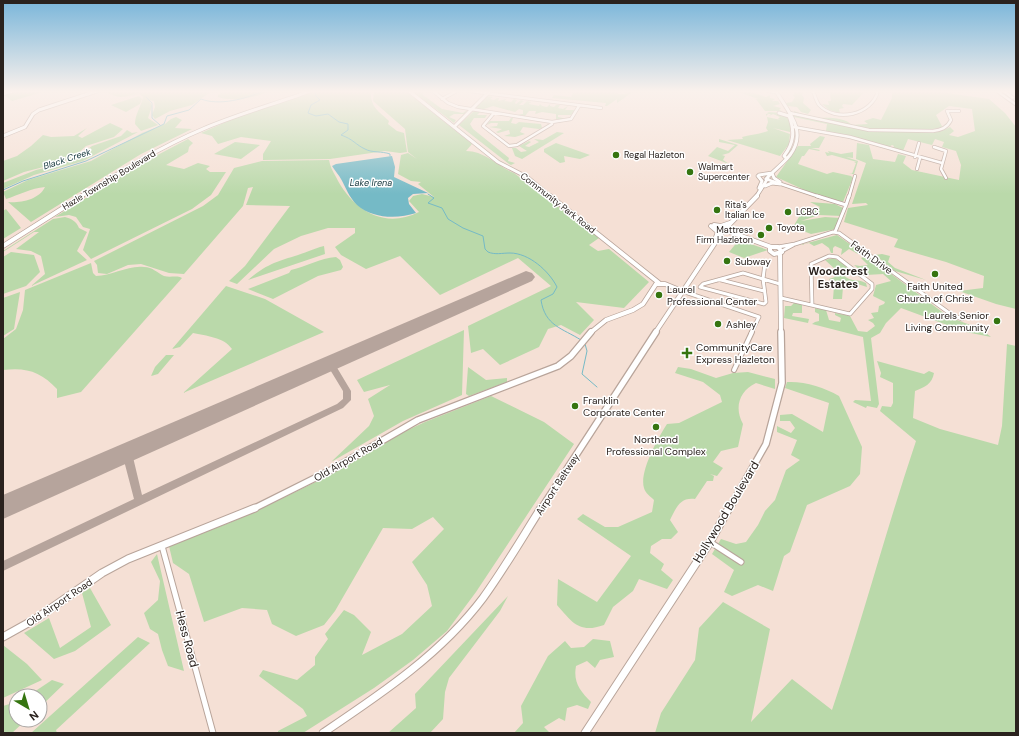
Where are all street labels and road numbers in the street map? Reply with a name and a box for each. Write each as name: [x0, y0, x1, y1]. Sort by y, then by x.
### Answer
street label: Hazle Township Boulevard: [60, 147, 158, 213]
street label: Community Park Road: [518, 170, 598, 236]
street label: Faith Drive: [848, 238, 896, 277]
street label: Old Airport Road: [311, 434, 385, 484]
street label: Airport Beltway: [533, 450, 583, 518]
street label: Hollywood Boulevard: [689, 458, 763, 566]
street label: Old Airport Road: [24, 575, 95, 629]
street label: Hess Road: [172, 609, 202, 669]

